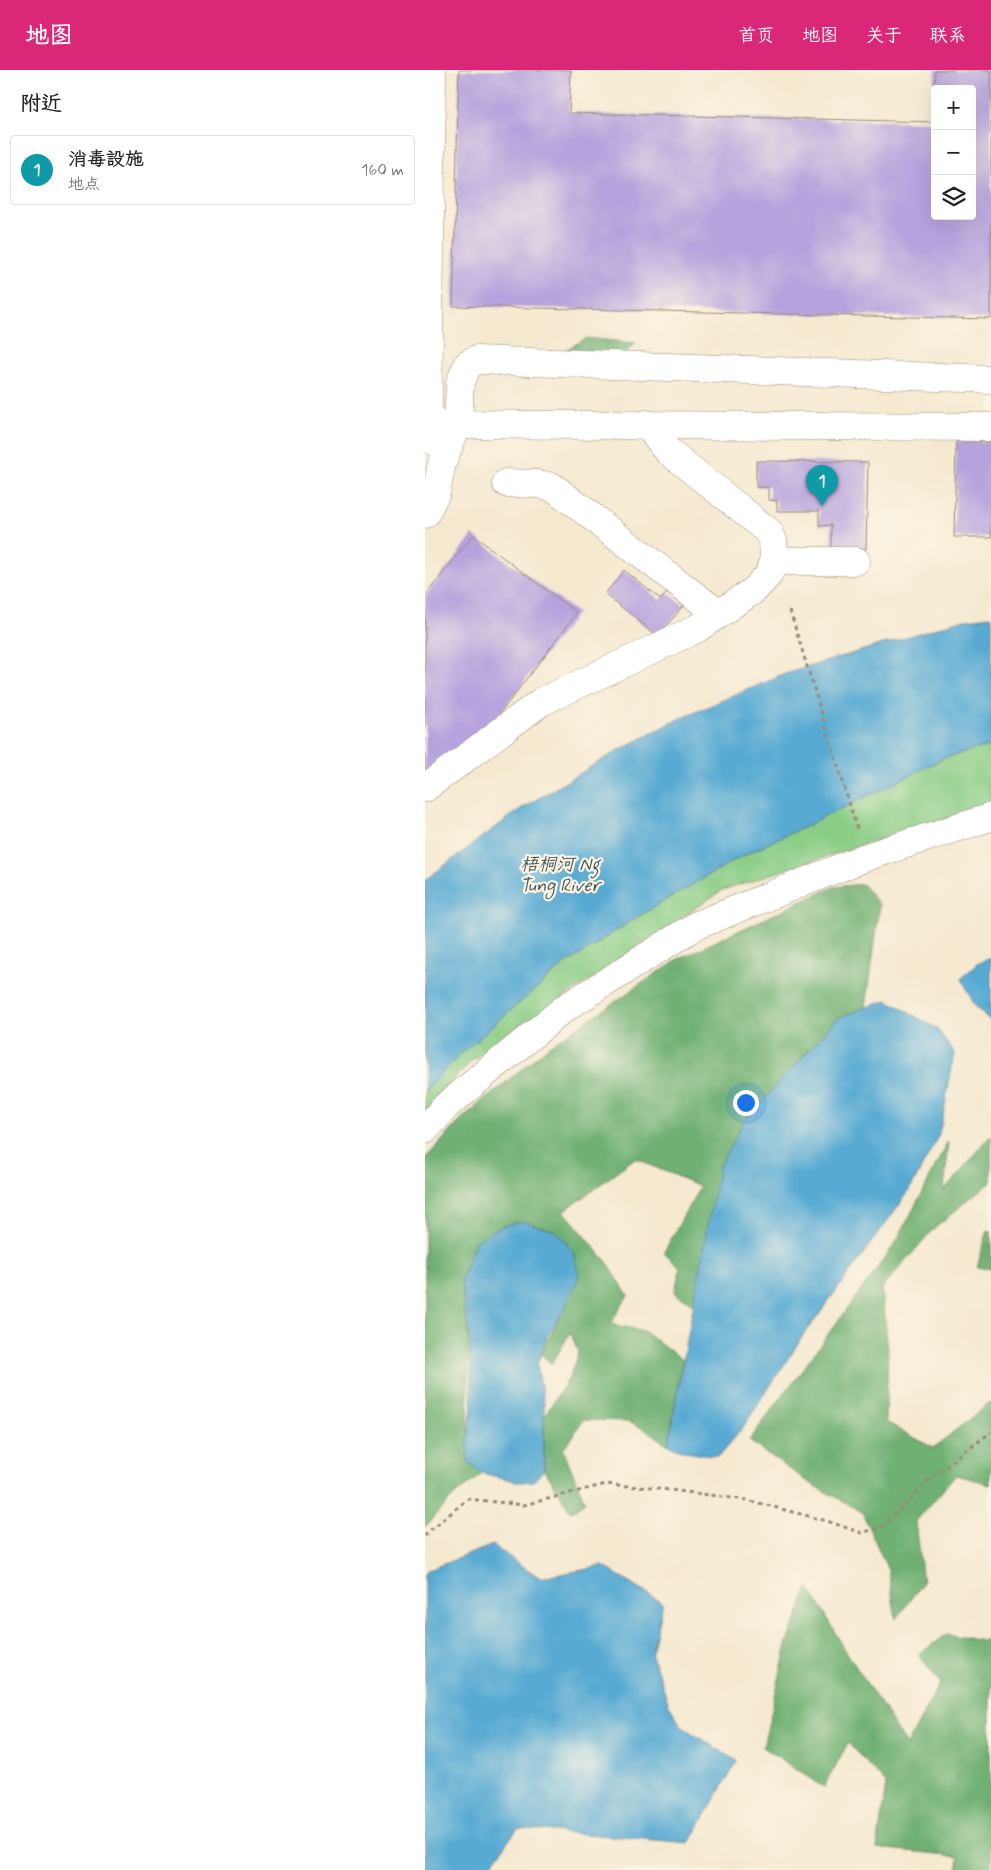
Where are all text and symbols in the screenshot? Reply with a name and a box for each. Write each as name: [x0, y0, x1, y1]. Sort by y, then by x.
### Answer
text: 地图: [25, 21, 73, 52]
text: 首页: [738, 24, 774, 48]
text: 地图: [802, 24, 838, 48]
text: 关于: [866, 24, 902, 48]
text: 联系: [930, 24, 966, 48]
map controls: [931, 85, 976, 220]
button: +: [931, 85, 976, 130]
text: 附近: [20, 90, 62, 118]
button: −: [931, 130, 976, 175]
text: 消毒設施: [68, 147, 144, 172]
text: 1: [33, 160, 41, 181]
text: 160 m: [361, 160, 404, 181]
text: 地点: [68, 174, 100, 195]
button: layers: [931, 175, 976, 220]
pin: 1: [806, 465, 838, 506]
water label: 梧桐河 Ng Tung River: [520, 853, 603, 900]
your location: [733, 1090, 759, 1116]

